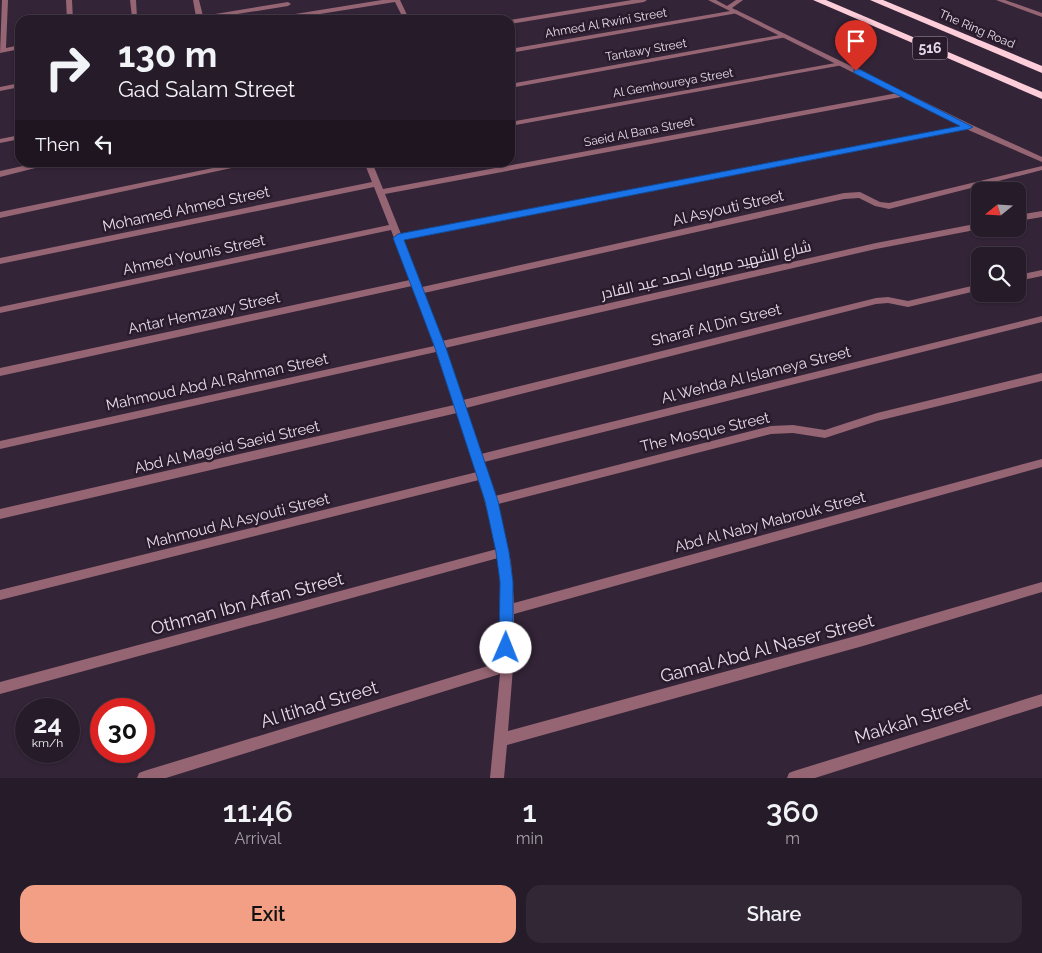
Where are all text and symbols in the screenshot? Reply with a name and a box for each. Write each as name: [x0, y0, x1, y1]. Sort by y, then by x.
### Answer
street label: Ahmed Al Rwini Street: [544, 5, 668, 41]
street label: The Ring Road: [937, 7, 1017, 51]
pin: [835, 20, 877, 71]
icon: arrive: [842, 27, 870, 55]
text: 130 m: [118, 34, 217, 75]
icon: right: [35, 35, 100, 100]
street label: Tantawy Street: [604, 36, 688, 64]
road number: 516: [912, 36, 948, 59]
street label: Al Gemhoureya Street: [612, 66, 734, 100]
text: Gad Salam Street: [118, 76, 295, 102]
street label: Saeid Al Bana Street: [583, 114, 695, 150]
icon: left: [90, 130, 118, 158]
text: Then: [35, 133, 80, 155]
street label: Mohamed Ahmed Street: [101, 182, 271, 236]
north arrow: [971, 182, 1026, 238]
map controls: [971, 182, 1026, 302]
street label: Al Asyouti Street: [671, 186, 785, 230]
street label: Ahmed Younis Street: [121, 231, 267, 279]
street label: شارع الشهيد مبروك احمد عبد القادر: [598, 237, 813, 305]
button: search: [971, 247, 1026, 302]
street label: Antar Hemzawy Street: [126, 288, 282, 338]
street label: Sharaf Al Din Street: [649, 300, 783, 350]
street label: Al Wehda Al Islameya Street: [659, 343, 853, 407]
street label: Mahmoud Abd Al Rahman Street: [104, 350, 330, 414]
street label: The Mosque Street: [639, 408, 771, 456]
street label: Abd Al Mageid Saeid Street: [133, 417, 321, 477]
street label: Abd Al Naby Mabrouk Street: [673, 488, 867, 556]
street label: Mahmoud Al Asyouti Street: [145, 490, 331, 552]
street label: Othman Ibn Affan Street: [148, 567, 346, 639]
street label: Gamal Abd Al Naser Street: [658, 609, 876, 687]
position arrow: [479, 621, 531, 673]
street label: Al Itihad Street: [258, 676, 380, 732]
street label: Makkah Street: [852, 693, 972, 747]
speed limit sign: 30: [90, 698, 155, 763]
text: 24: [33, 709, 62, 739]
text: km/h: [32, 736, 63, 750]
text: 11:46: [223, 794, 293, 829]
text: 1: [522, 794, 537, 829]
text: 360: [766, 794, 819, 829]
text: Arrival: [234, 829, 281, 848]
text: min: [516, 829, 543, 848]
text: m: [785, 829, 800, 848]
button: Exit: [20, 885, 516, 943]
button: Share: [526, 885, 1022, 943]

